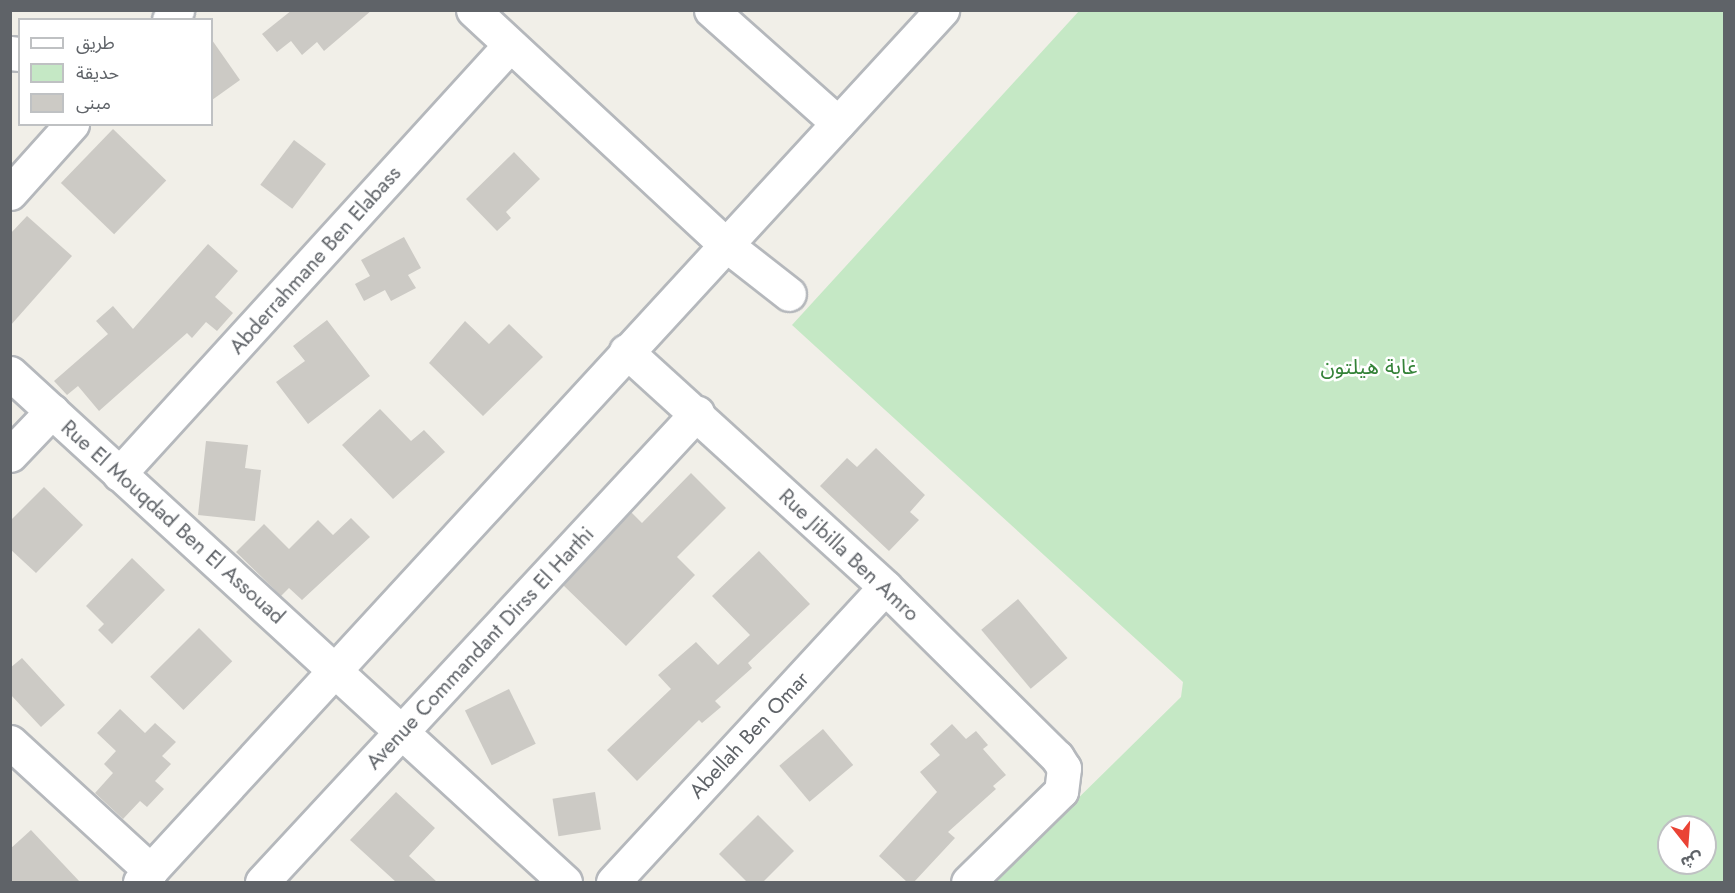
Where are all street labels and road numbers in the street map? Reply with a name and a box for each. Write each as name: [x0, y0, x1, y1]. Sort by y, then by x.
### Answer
street label: Abderrahmane Ben Elabass: [224, 161, 406, 359]
street label: Rue El Mouqdad Ben El Assouad: [56, 415, 290, 629]
street label: Rue Jibilla Ben Amro: [774, 484, 924, 626]
street label: Avenue Commandant Dirss El Harthi: [361, 521, 599, 775]
street label: Abellah Ben Omar: [684, 666, 814, 804]

